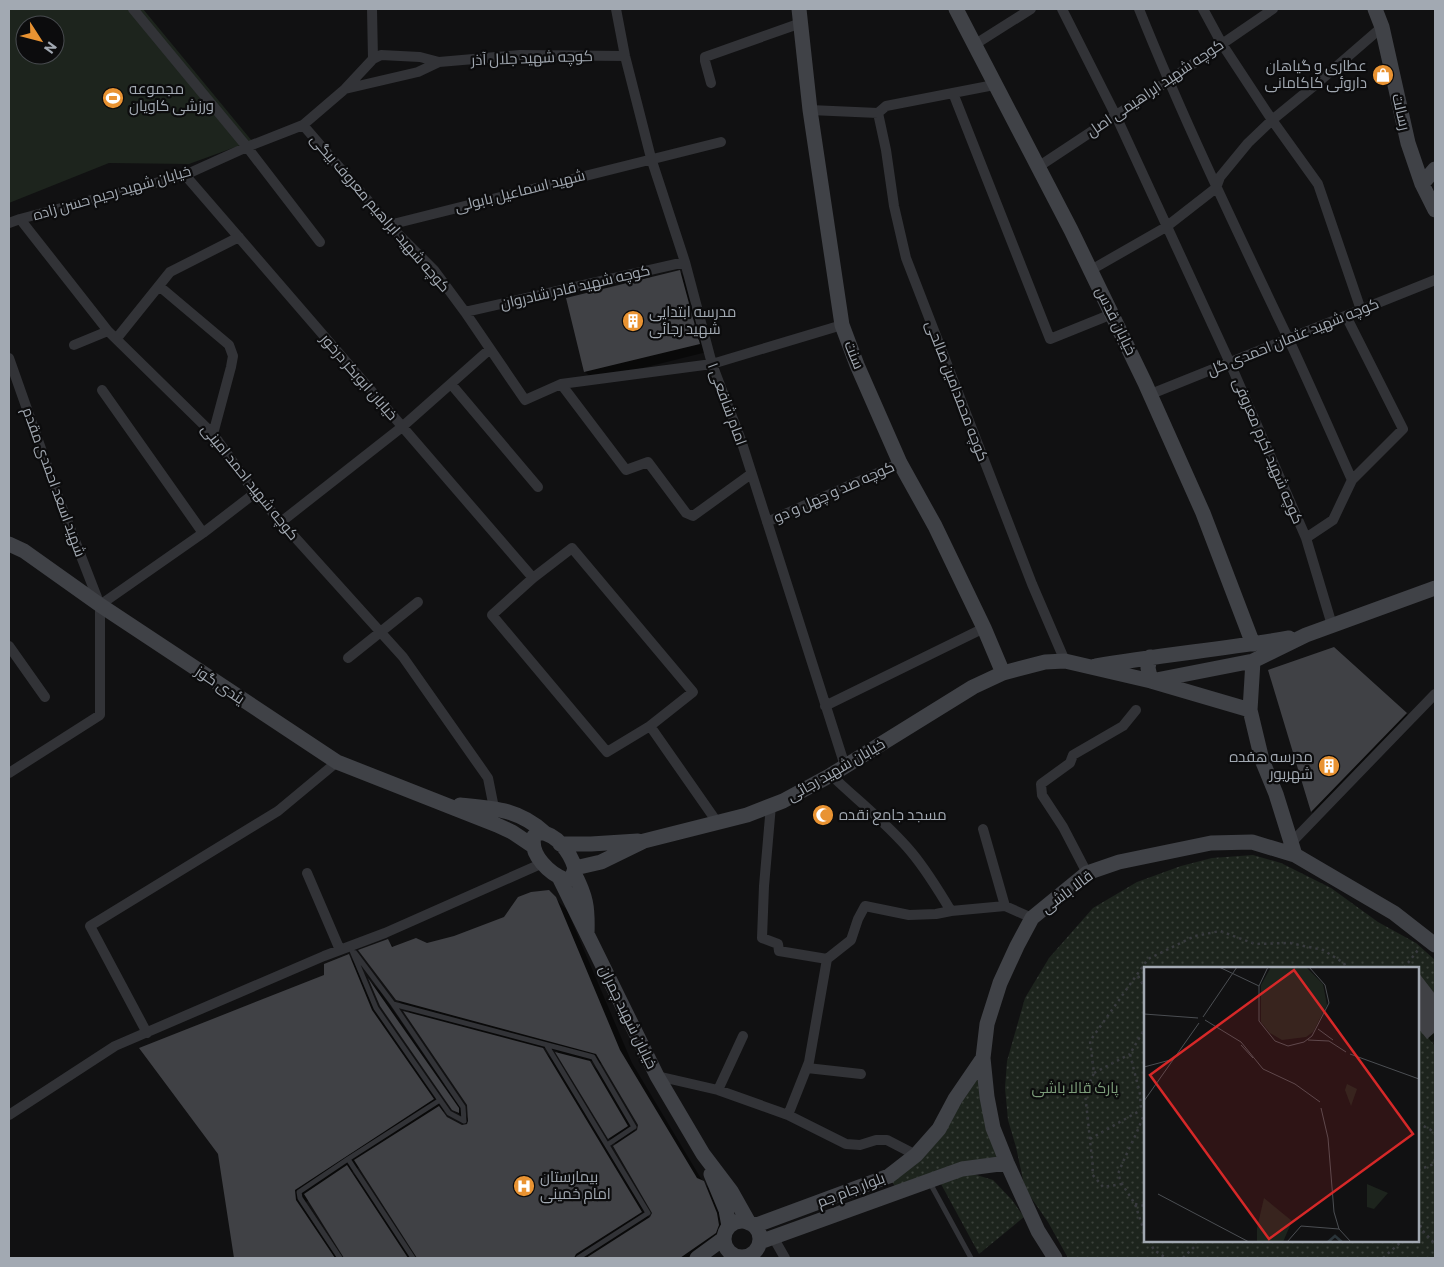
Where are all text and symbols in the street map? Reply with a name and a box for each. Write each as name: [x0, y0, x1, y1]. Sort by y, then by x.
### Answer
north arrow: [15, 15, 65, 65]
street label: کوچه شهید ابراهیمی اصل: [1082, 35, 1228, 141]
text: N: [41, 39, 61, 57]
street label: کوچه شهید جلال آذر: [470, 46, 593, 70]
place label: عطاری و گیاهان داروئی کاکامانی: [1265, 56, 1367, 93]
shop icon: عطاری و گیاهان داروئی کاکامانی: [1371, 63, 1395, 87]
place label: مجموعه ورزشی کاویان: [129, 79, 214, 116]
sports icon: مجموعه ورزشی کاویان: [101, 86, 125, 110]
street label: رسالت: [1388, 92, 1415, 132]
street label: کوچه شهید ابراهیم معروف بیگی: [306, 130, 454, 296]
street label: خیابان شهید رحیم حسن زاده: [31, 161, 193, 225]
street label: شهید اسماعیل بابولی: [453, 165, 587, 217]
street label: کوچه شهید قادر شادروان: [498, 260, 652, 314]
street label: خیابان قدس: [1091, 283, 1141, 359]
street label: کوچه شهید عثمان احمدی گل: [1204, 293, 1382, 381]
place label: مدرسه ابتدایی شهید رجائی: [649, 302, 736, 339]
building icon: مدرسه ابتدایی شهید رجائی: [621, 309, 645, 333]
street label: کوچه محمدامین صالحی: [921, 318, 993, 464]
street label: خیابان ابوبکر درخور: [315, 329, 402, 425]
street label: سنت: [841, 338, 869, 371]
street label: امام شافعی ۱: [703, 360, 751, 448]
street label: کوچه شهید اکرم معروفی: [1228, 375, 1308, 527]
street label: شهید اسعد احمدی مقدم: [18, 404, 90, 560]
street label: کوچه شهید احمد امینی: [197, 419, 303, 545]
street label: کوچه صد و چهل و دو: [770, 456, 898, 528]
street label: یئدی گوز: [191, 661, 249, 709]
street label: خیابان شهید رجائی: [783, 734, 889, 806]
place label: مدرسه هفده شهریور: [1229, 747, 1313, 784]
building icon: مدرسه هفده شهریور: [1317, 754, 1341, 778]
mosque icon: مسجد جامع نقده: [811, 803, 835, 827]
place label: مسجد جامع نقده: [839, 805, 947, 826]
street label: قالا باشی: [1037, 866, 1097, 918]
street label: خیابان شهید چمران: [594, 962, 662, 1072]
inset map: [1144, 967, 1419, 1242]
park label: پارک قالا باشی: [1031, 1078, 1119, 1098]
place label: بیمارستان امام خمینی: [540, 1167, 611, 1204]
street label: بلوار جام جم: [814, 1168, 888, 1212]
hospital icon: بیمارستان امام خمینی: [512, 1174, 536, 1198]

